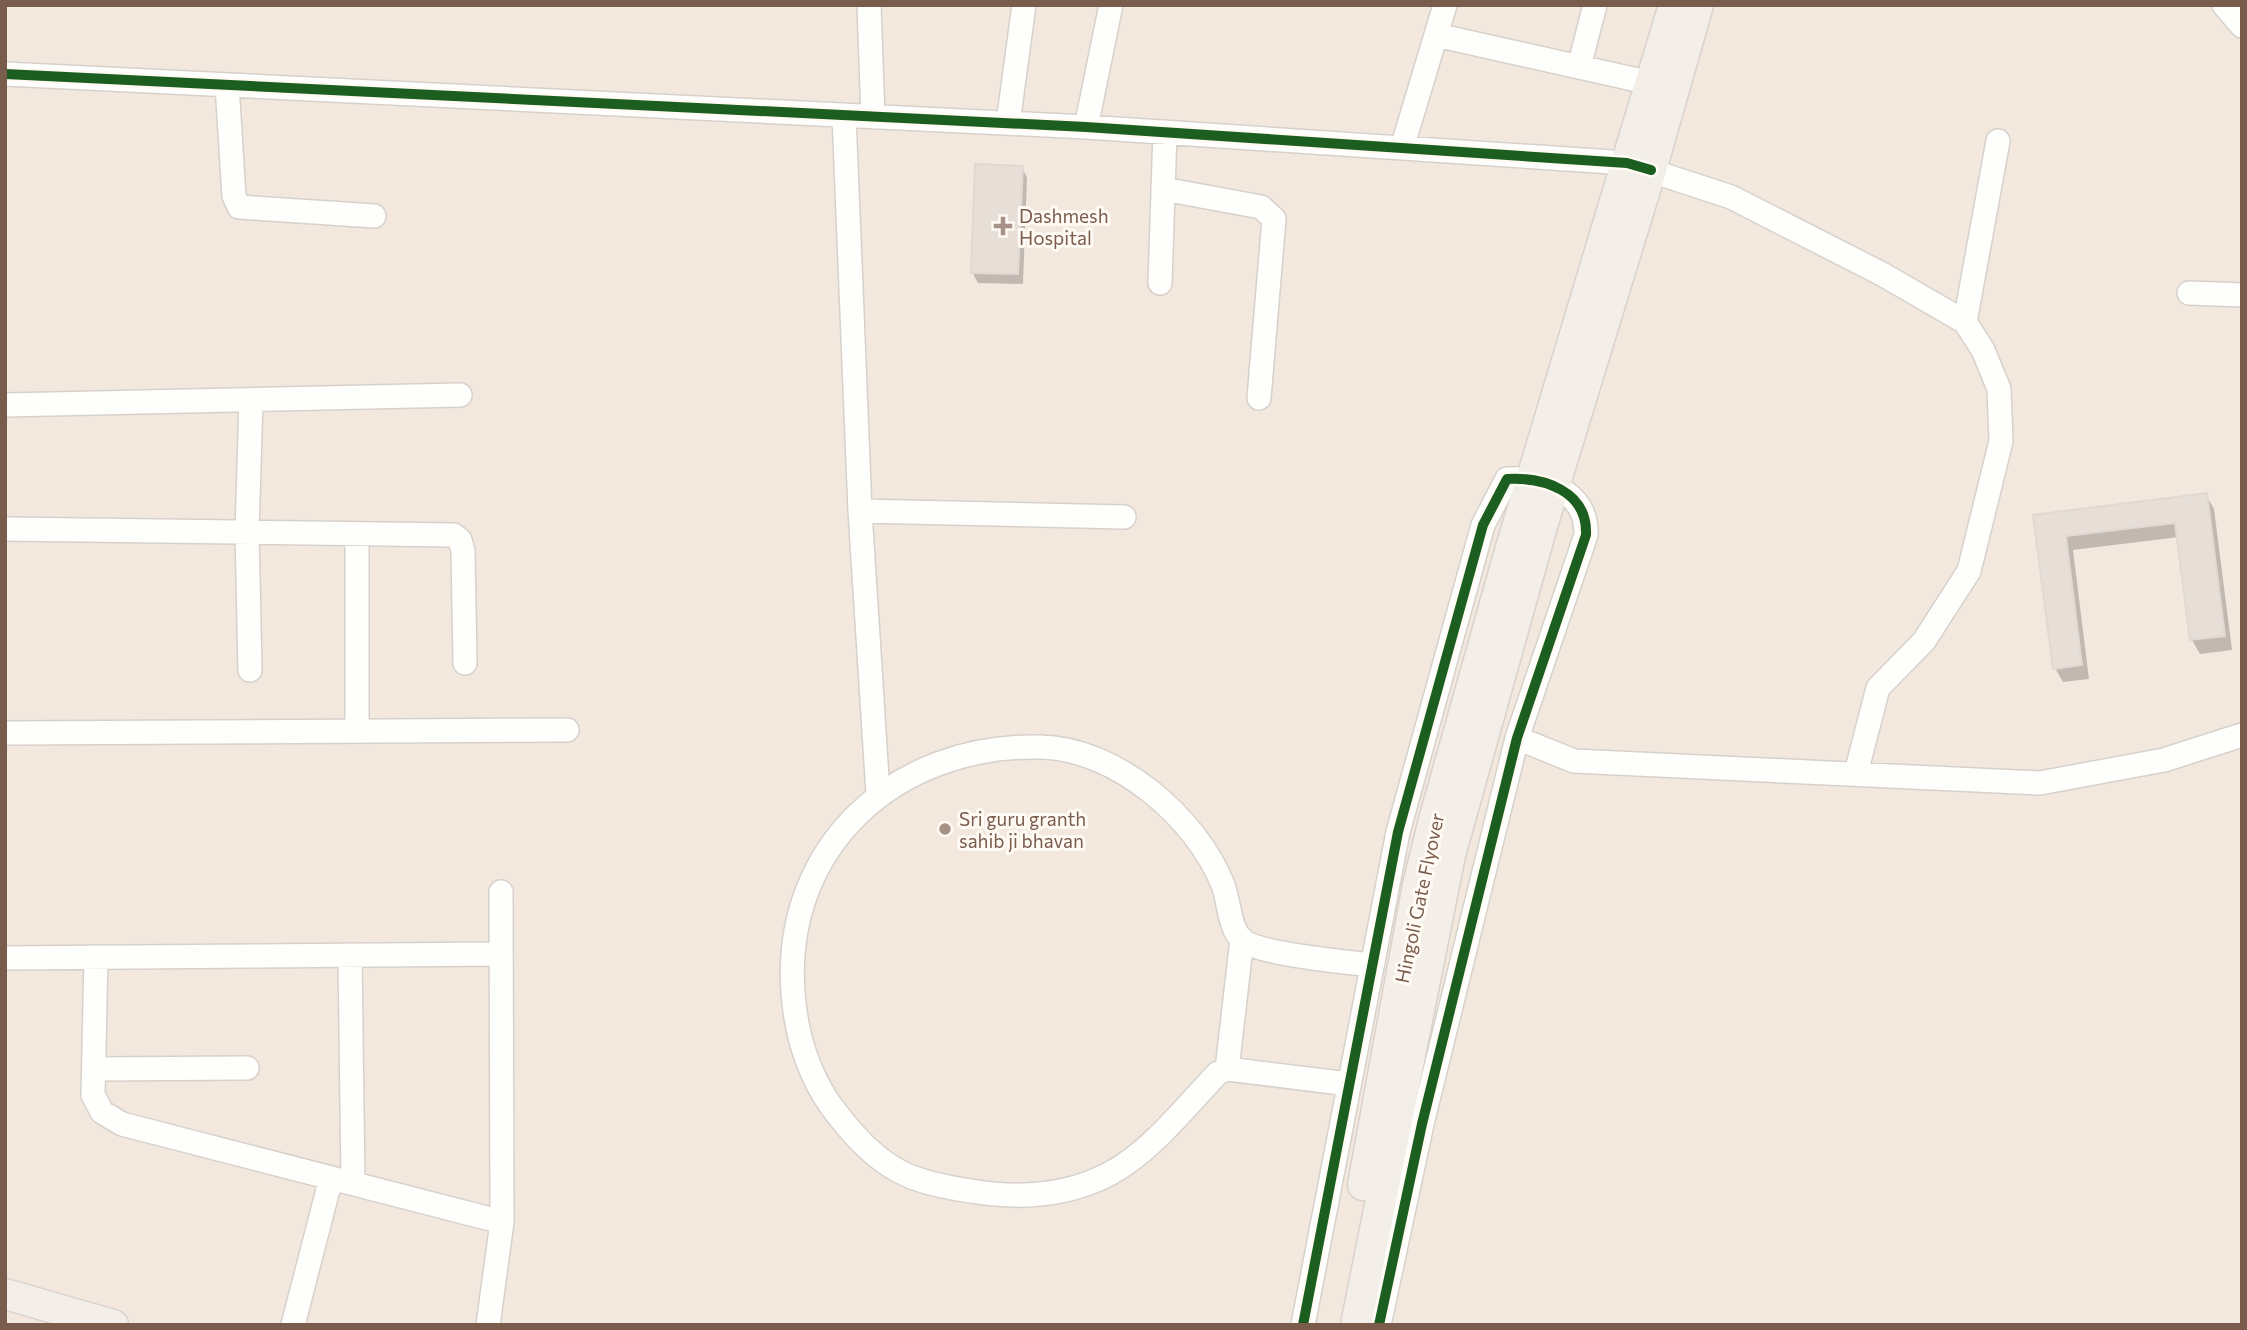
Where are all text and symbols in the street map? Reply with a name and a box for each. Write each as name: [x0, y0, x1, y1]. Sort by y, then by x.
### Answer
place label: Dashmesh Hospital: [1019, 204, 1109, 249]
marker: Dashmesh Hospital: [993, 216, 1013, 236]
place label: Sri guru granth sahib ji bhavan: [959, 807, 1086, 852]
street label: Hingoli Gate Flyover: [1390, 810, 1448, 985]
marker: Sri guru granth sahib ji bhavan: [937, 821, 953, 837]

